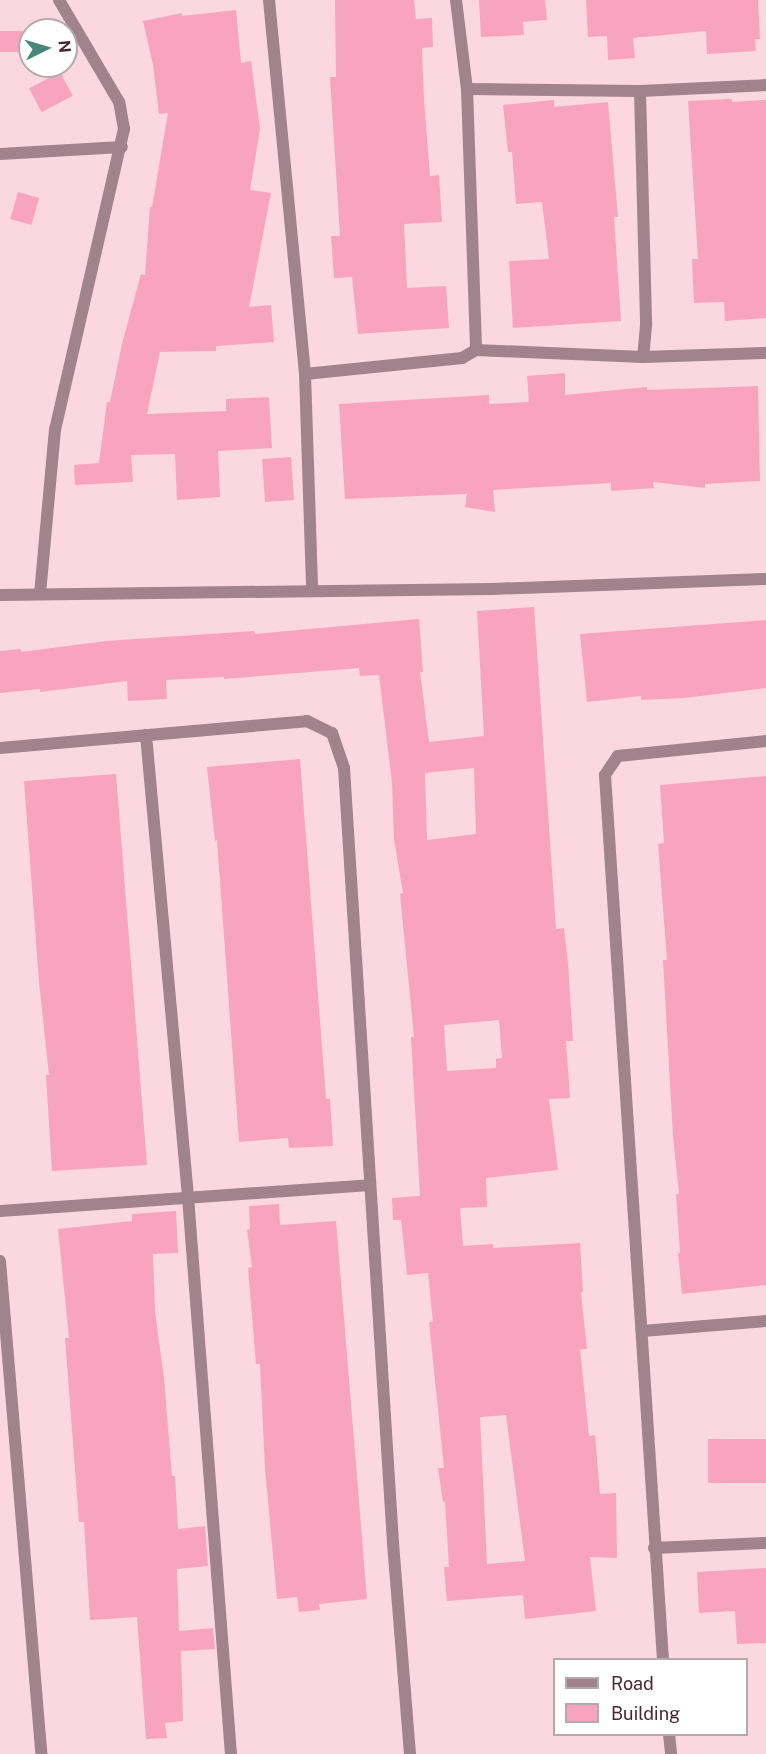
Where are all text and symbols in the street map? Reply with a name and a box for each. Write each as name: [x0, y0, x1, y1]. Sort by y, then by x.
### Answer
north arrow: [18, 18, 78, 78]
text: N: [54, 39, 74, 54]
legend: [553, 1658, 748, 1736]
text: Road: [611, 1673, 654, 1694]
text: Building: [611, 1703, 680, 1724]

